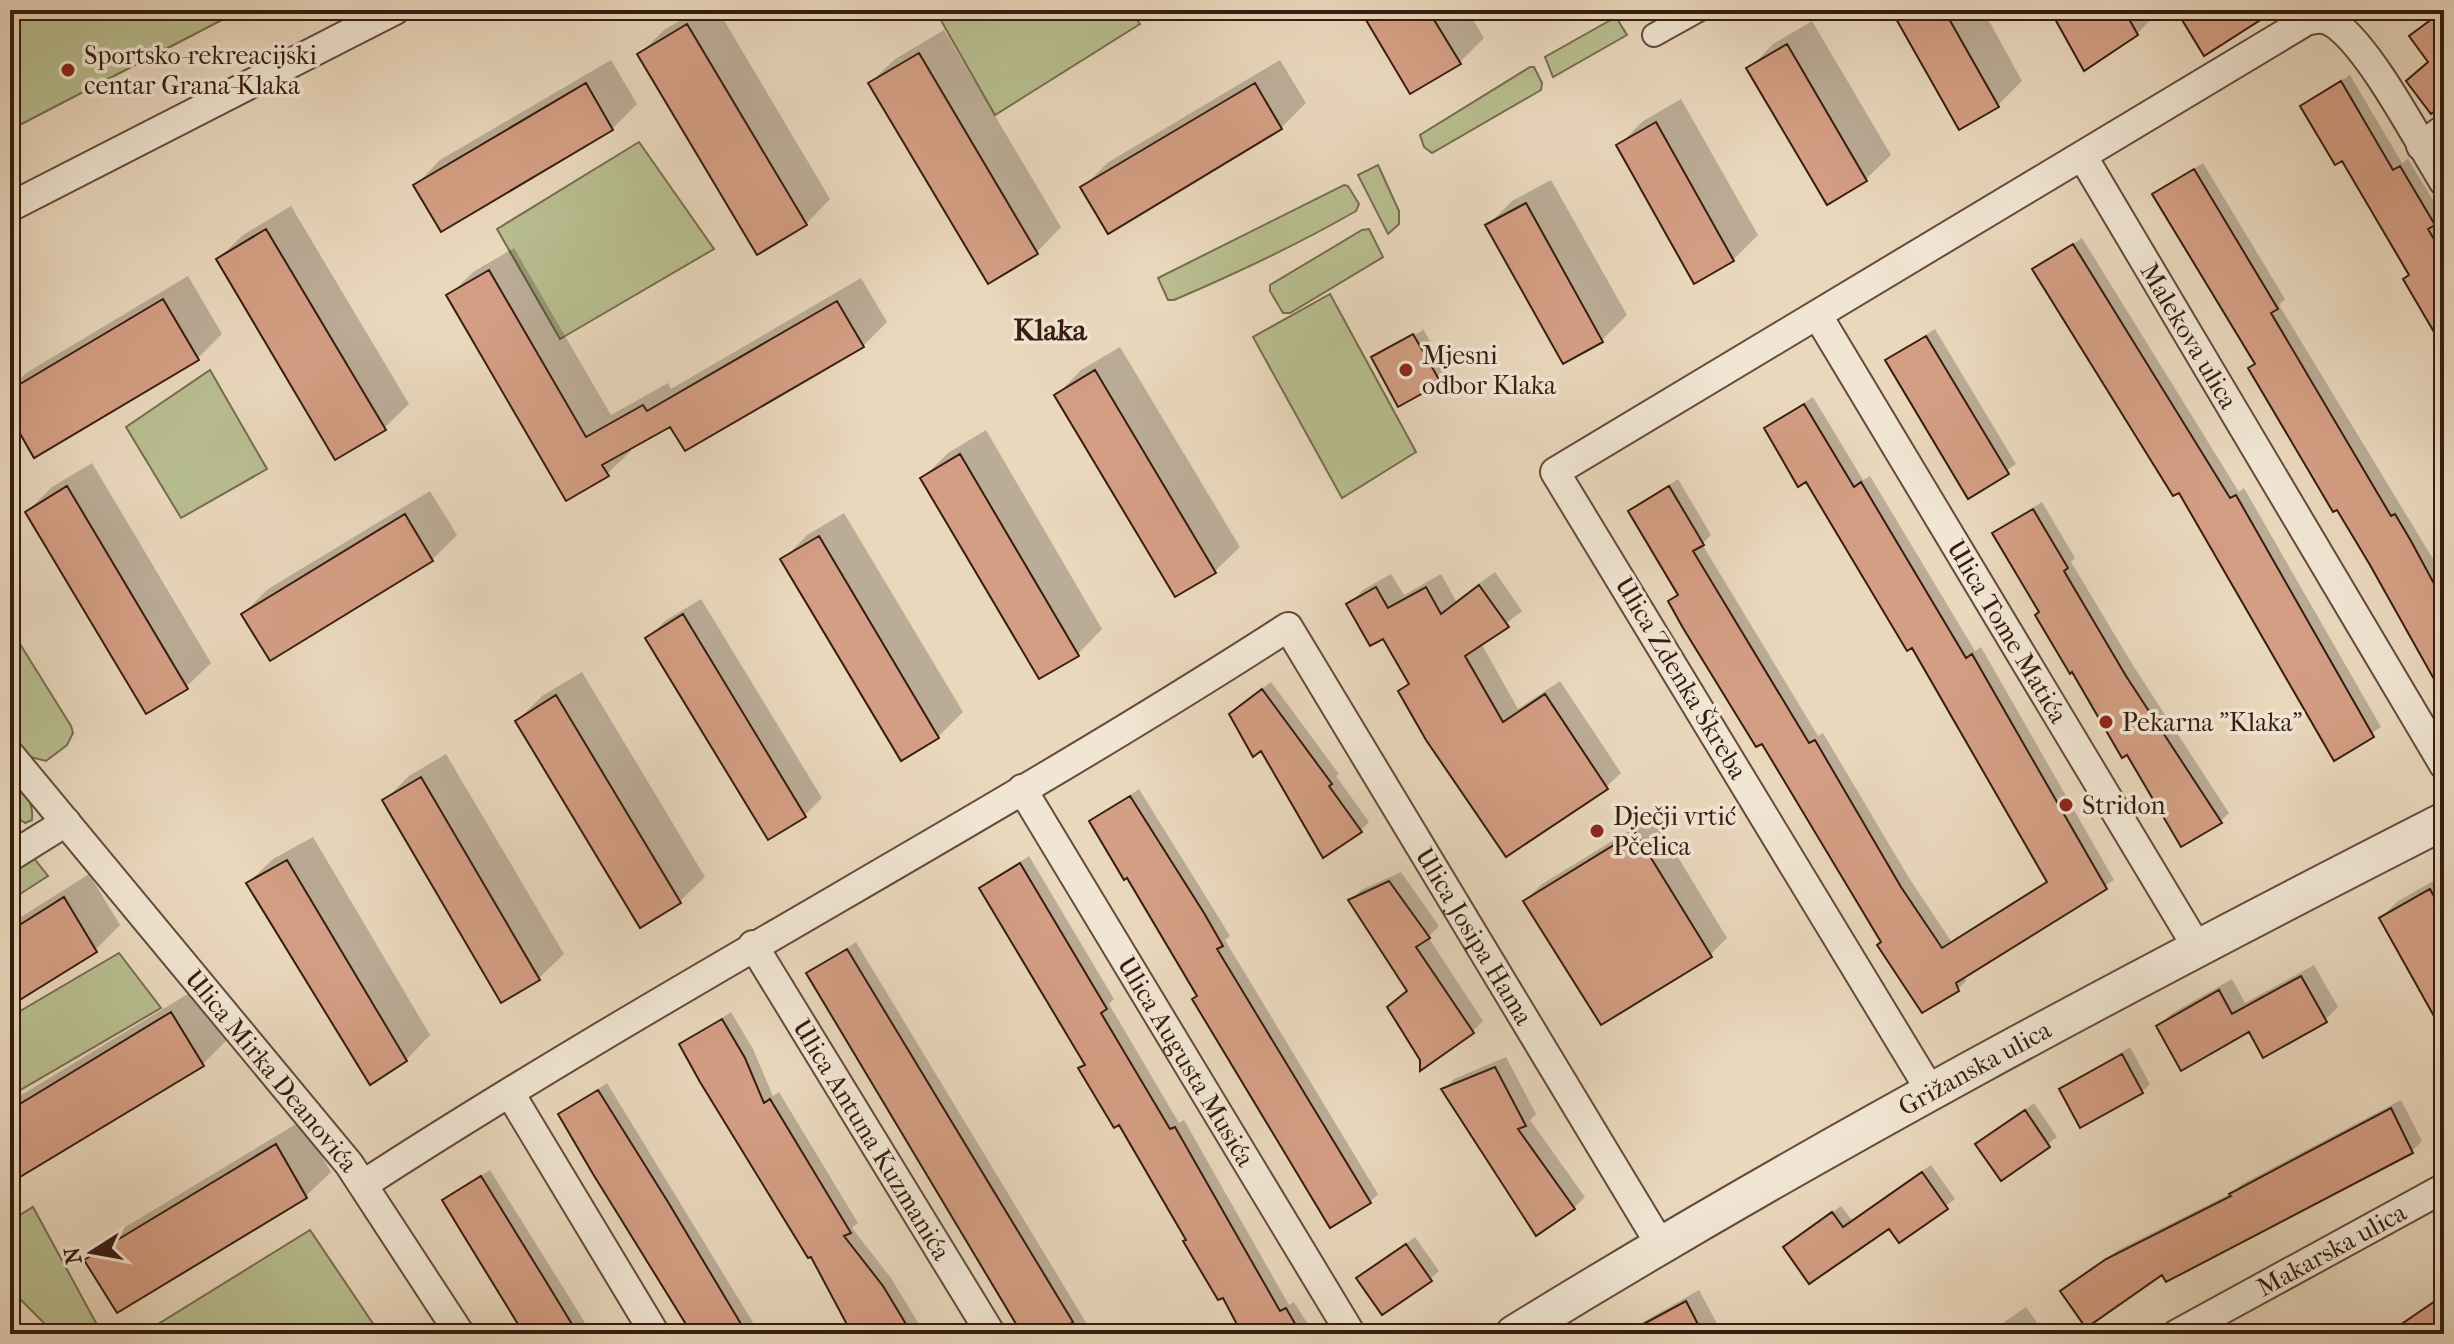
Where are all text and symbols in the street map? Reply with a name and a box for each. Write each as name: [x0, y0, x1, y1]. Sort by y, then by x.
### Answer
place label: Sportsko-rekreacijski centar Grana-Klaka: [84, 40, 317, 101]
marker: Sportsko-rekreacijski centar Grana-Klaka: [59, 61, 77, 79]
street label: Malekova ulica: [2134, 257, 2245, 415]
district label: Klaka: [1013, 313, 1088, 348]
place label: Mjesni odbor Klaka: [1422, 340, 1557, 401]
marker: Mjesni odbor Klaka: [1397, 361, 1415, 379]
street label: Ulica Tome Matića: [1941, 534, 2075, 730]
street label: Ulica Zdenka Škreba: [1608, 571, 1755, 786]
place label: Pekarna "Klaka": [2122, 707, 2302, 738]
marker: Pekarna "Klaka": [2097, 713, 2115, 731]
place label: Stridon: [2082, 790, 2166, 821]
marker: Stridon: [2057, 796, 2075, 814]
place label: Dječji vrtić Pčelica: [1613, 801, 1736, 862]
marker: Dječji vrtić Pčelica: [1588, 822, 1606, 840]
street label: Ulica Josipa Hama: [1409, 842, 1540, 1031]
street label: Ulica Augusta Musića: [1111, 951, 1262, 1173]
street label: Ulica Mirka Deanovića: [179, 963, 365, 1179]
street label: Ulica Antuna Kuzmanića: [787, 1013, 958, 1266]
street label: Grižanska ulica: [1893, 1013, 2057, 1122]
street label: Makarska ulica: [2251, 1196, 2412, 1303]
north arrow: [52, 1212, 132, 1292]
text: N: [59, 1245, 88, 1266]

